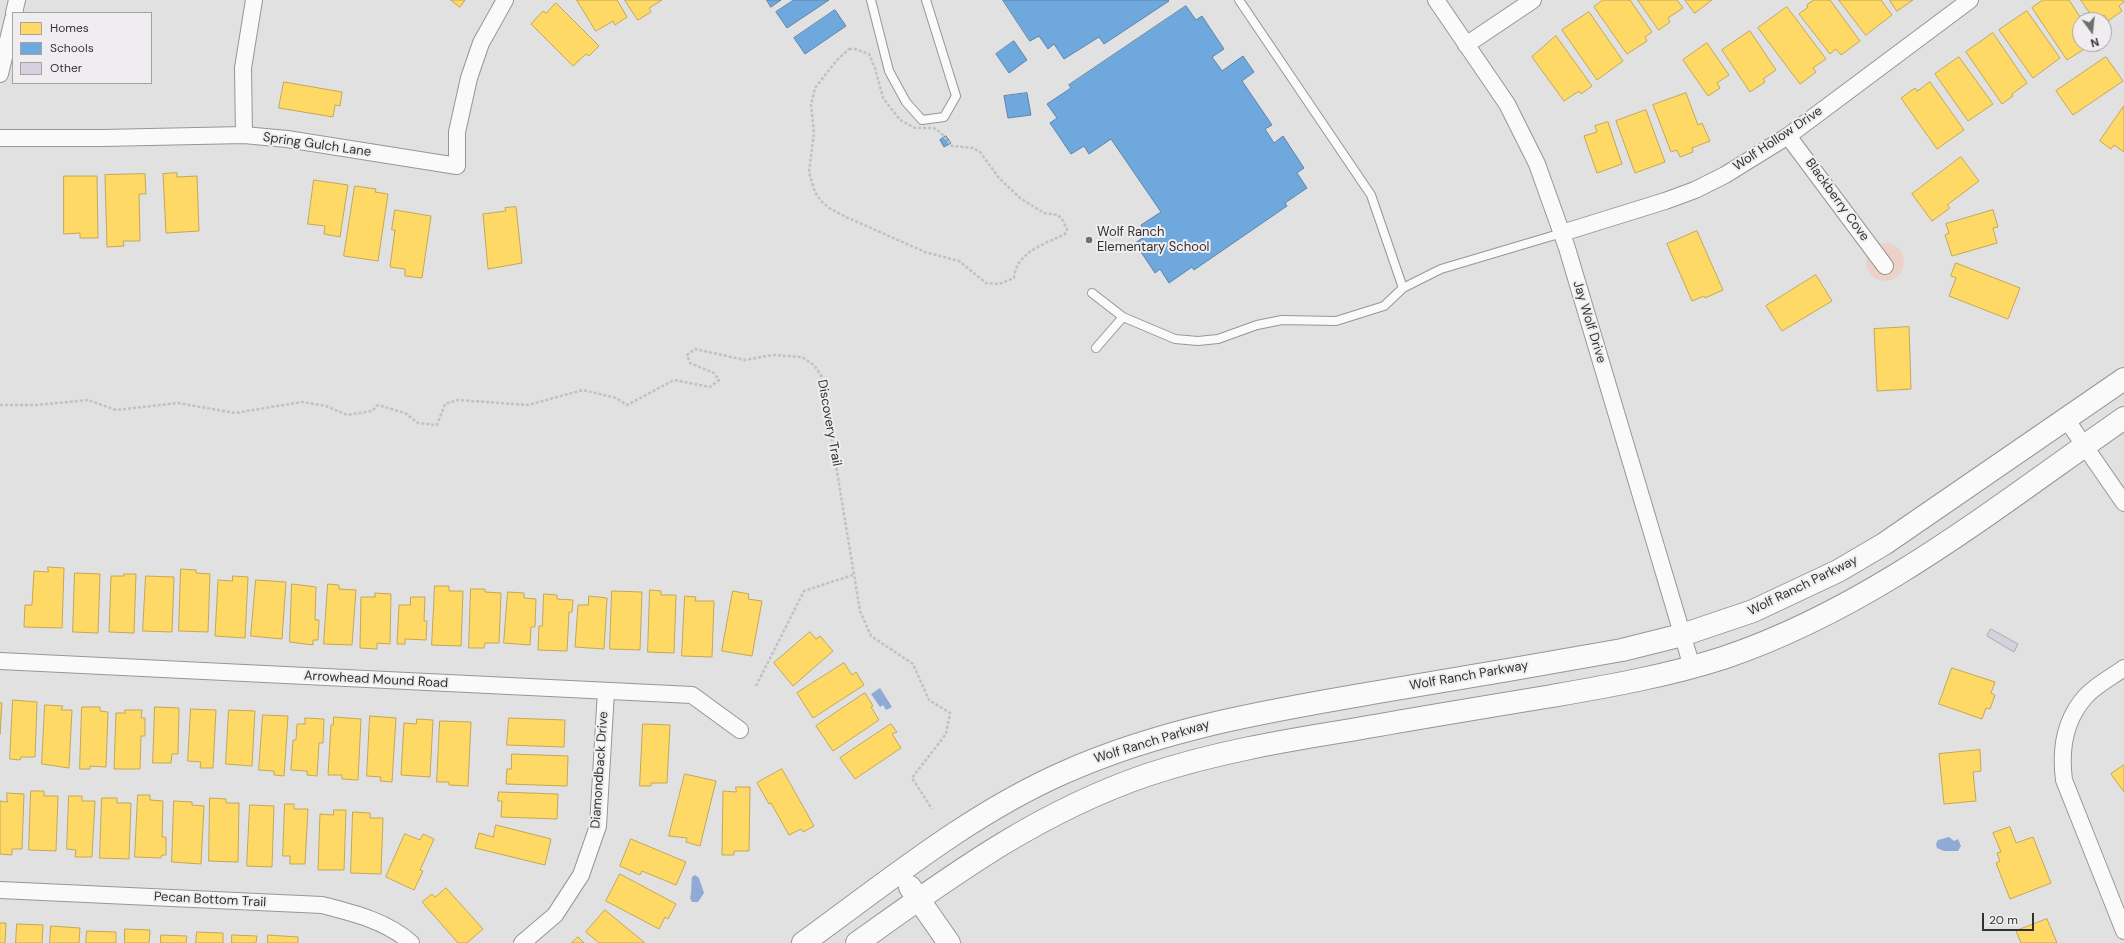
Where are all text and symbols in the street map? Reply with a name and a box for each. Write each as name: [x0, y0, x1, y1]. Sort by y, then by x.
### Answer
legend: [12, 12, 152, 84]
north arrow: [2072, 12, 2112, 52]
text: Homes: [50, 20, 89, 36]
text: N: [2089, 35, 2101, 50]
text: Schools: [50, 40, 94, 56]
text: Other: [50, 60, 82, 76]
street label: Wolf Hollow Drive: [1730, 103, 1826, 175]
street label: Spring Gulch Lane: [262, 130, 372, 160]
street label: Blackberry Cove: [1802, 156, 1872, 244]
place label: Wolf Ranch Elementary School: [1097, 225, 1209, 256]
marker: Wolf Ranch Elementary School: [1084, 235, 1094, 245]
street label: Jay Wolf Drive: [1569, 279, 1609, 365]
street label: Discovery Trail: [814, 379, 844, 467]
street label: Wolf Ranch Parkway: [1746, 553, 1860, 619]
street label: Wolf Ranch Parkway: [1408, 658, 1530, 694]
street label: Arrowhead Mound Road: [304, 668, 448, 692]
street label: Diamondback Drive: [588, 711, 612, 829]
street label: Wolf Ranch Parkway: [1092, 717, 1212, 767]
street label: Pecan Bottom Trail: [153, 889, 267, 911]
scale bar: [1984, 905, 2036, 931]
text: 20 m: [1989, 912, 2018, 928]

